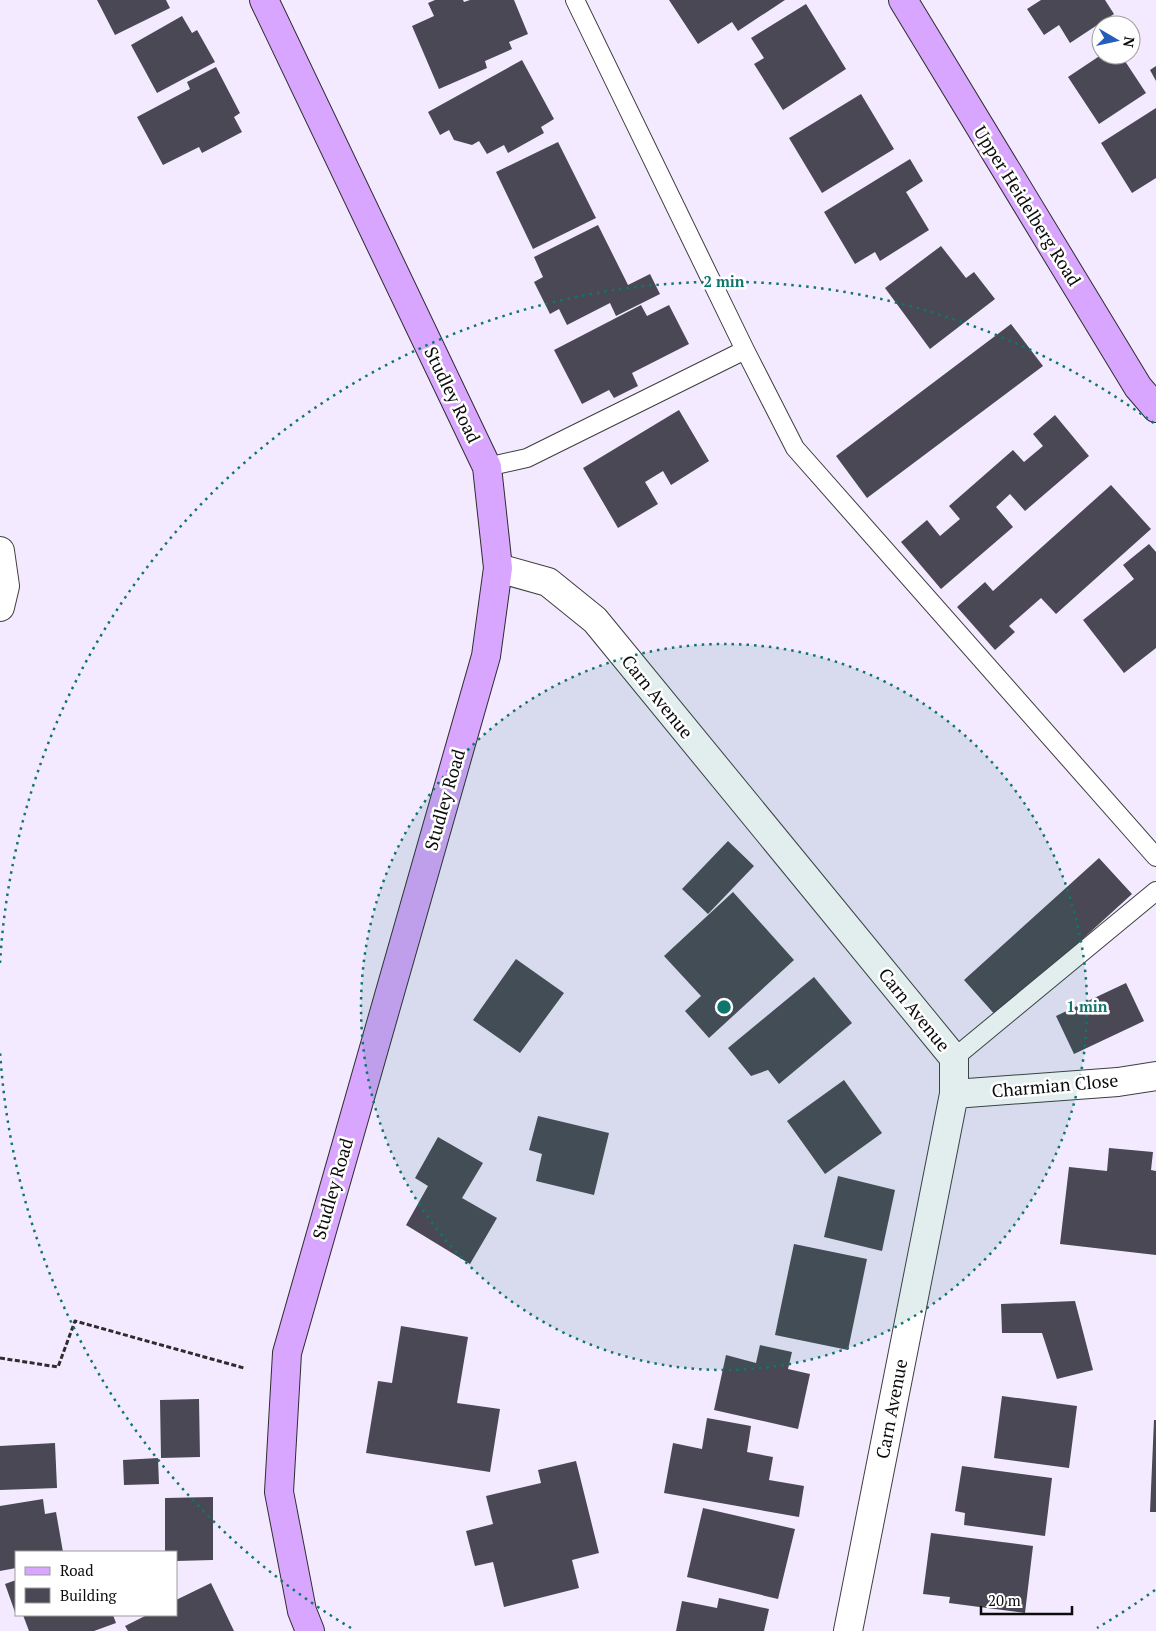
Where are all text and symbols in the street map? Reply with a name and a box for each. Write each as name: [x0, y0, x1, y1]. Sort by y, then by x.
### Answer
north arrow: [1091, 15, 1141, 65]
text: N: [1119, 35, 1140, 49]
street label: Upper Heidelberg Road: [969, 121, 1087, 290]
text: 2 min: [703, 271, 745, 291]
street label: Studley Road: [419, 342, 487, 447]
street label: Carn Avenue: [617, 649, 699, 743]
street label: Studley Road: [418, 746, 470, 853]
street label: Carn Avenue: [874, 962, 956, 1056]
text: 1 min: [1066, 996, 1108, 1016]
centre of rings: [715, 998, 733, 1016]
street label: Charmian Close: [991, 1068, 1119, 1102]
street label: Studley Road: [306, 1135, 358, 1242]
street label: Carn Avenue: [870, 1357, 912, 1461]
legend: [15, 1551, 178, 1616]
text: Road: [60, 1560, 93, 1580]
scale bar: [981, 1584, 1072, 1616]
text: Building: [60, 1585, 118, 1605]
text: 20 m: [988, 1590, 1021, 1610]

